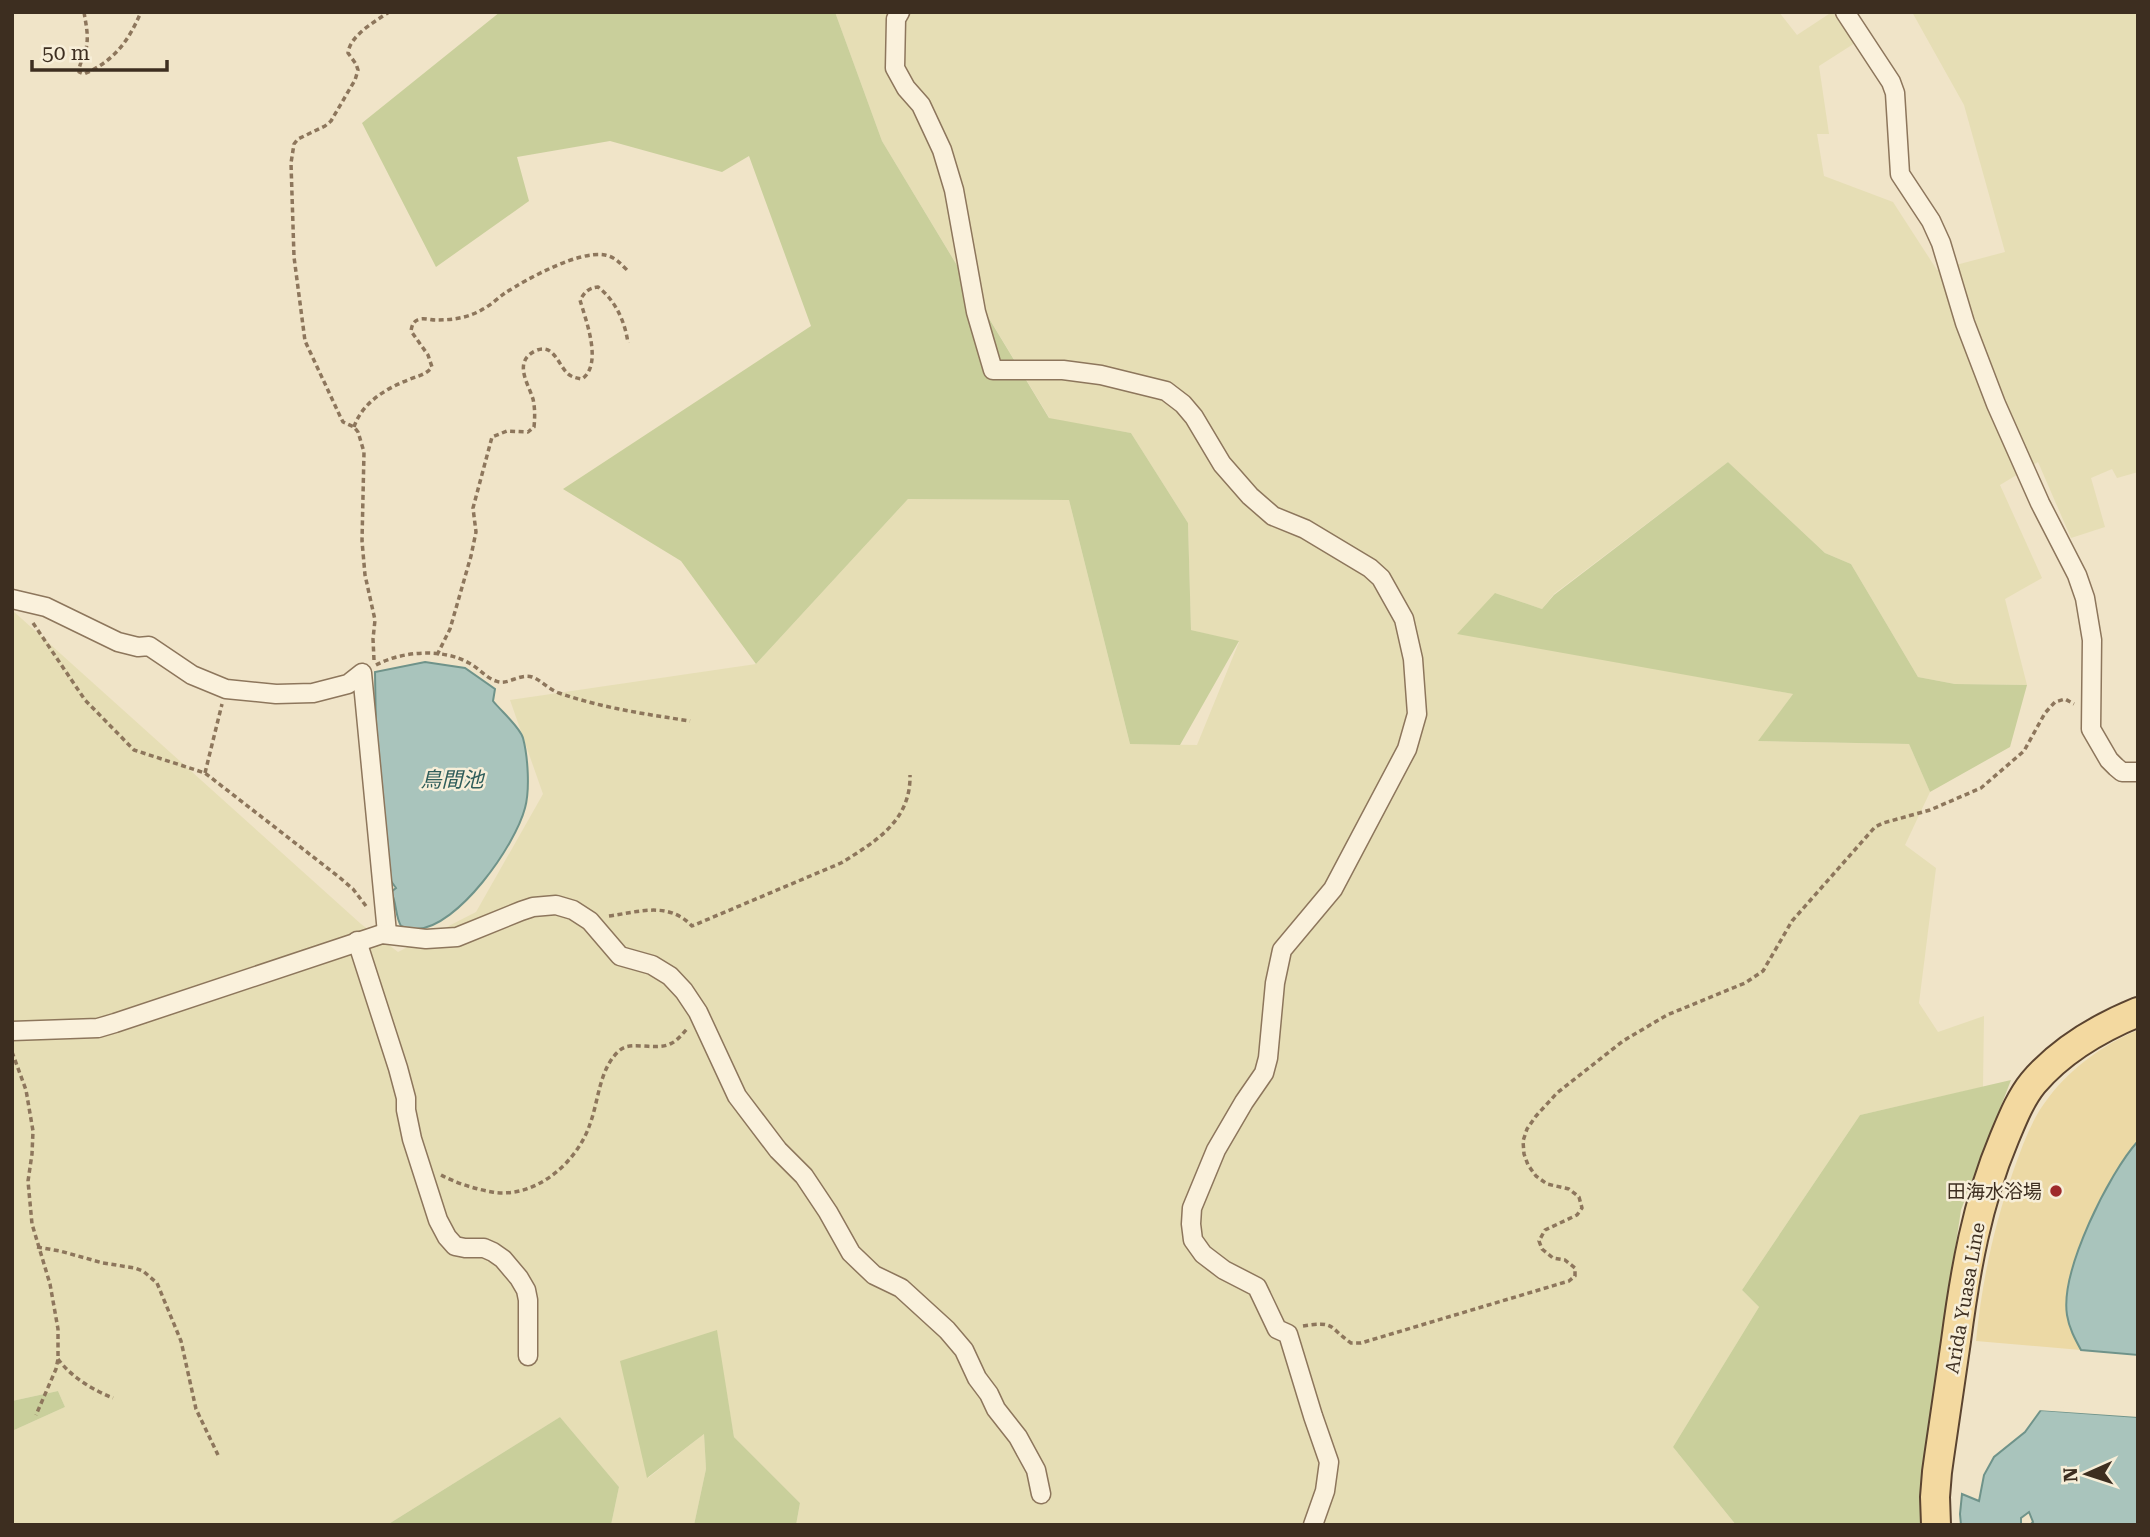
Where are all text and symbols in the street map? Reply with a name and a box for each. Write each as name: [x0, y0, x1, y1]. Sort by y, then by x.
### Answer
scale bar: [32, 28, 166, 72]
text: 50 m: [42, 41, 90, 65]
water label: 鳥間池: [421, 768, 485, 792]
place label: 田海水浴場: [1947, 1180, 2042, 1203]
marker: 田海水浴場: [2048, 1183, 2064, 1199]
street label: Arida Yuasa Line: [1940, 1221, 1990, 1375]
north arrow: [2052, 1439, 2122, 1509]
text: N: [2059, 1467, 2082, 1483]

